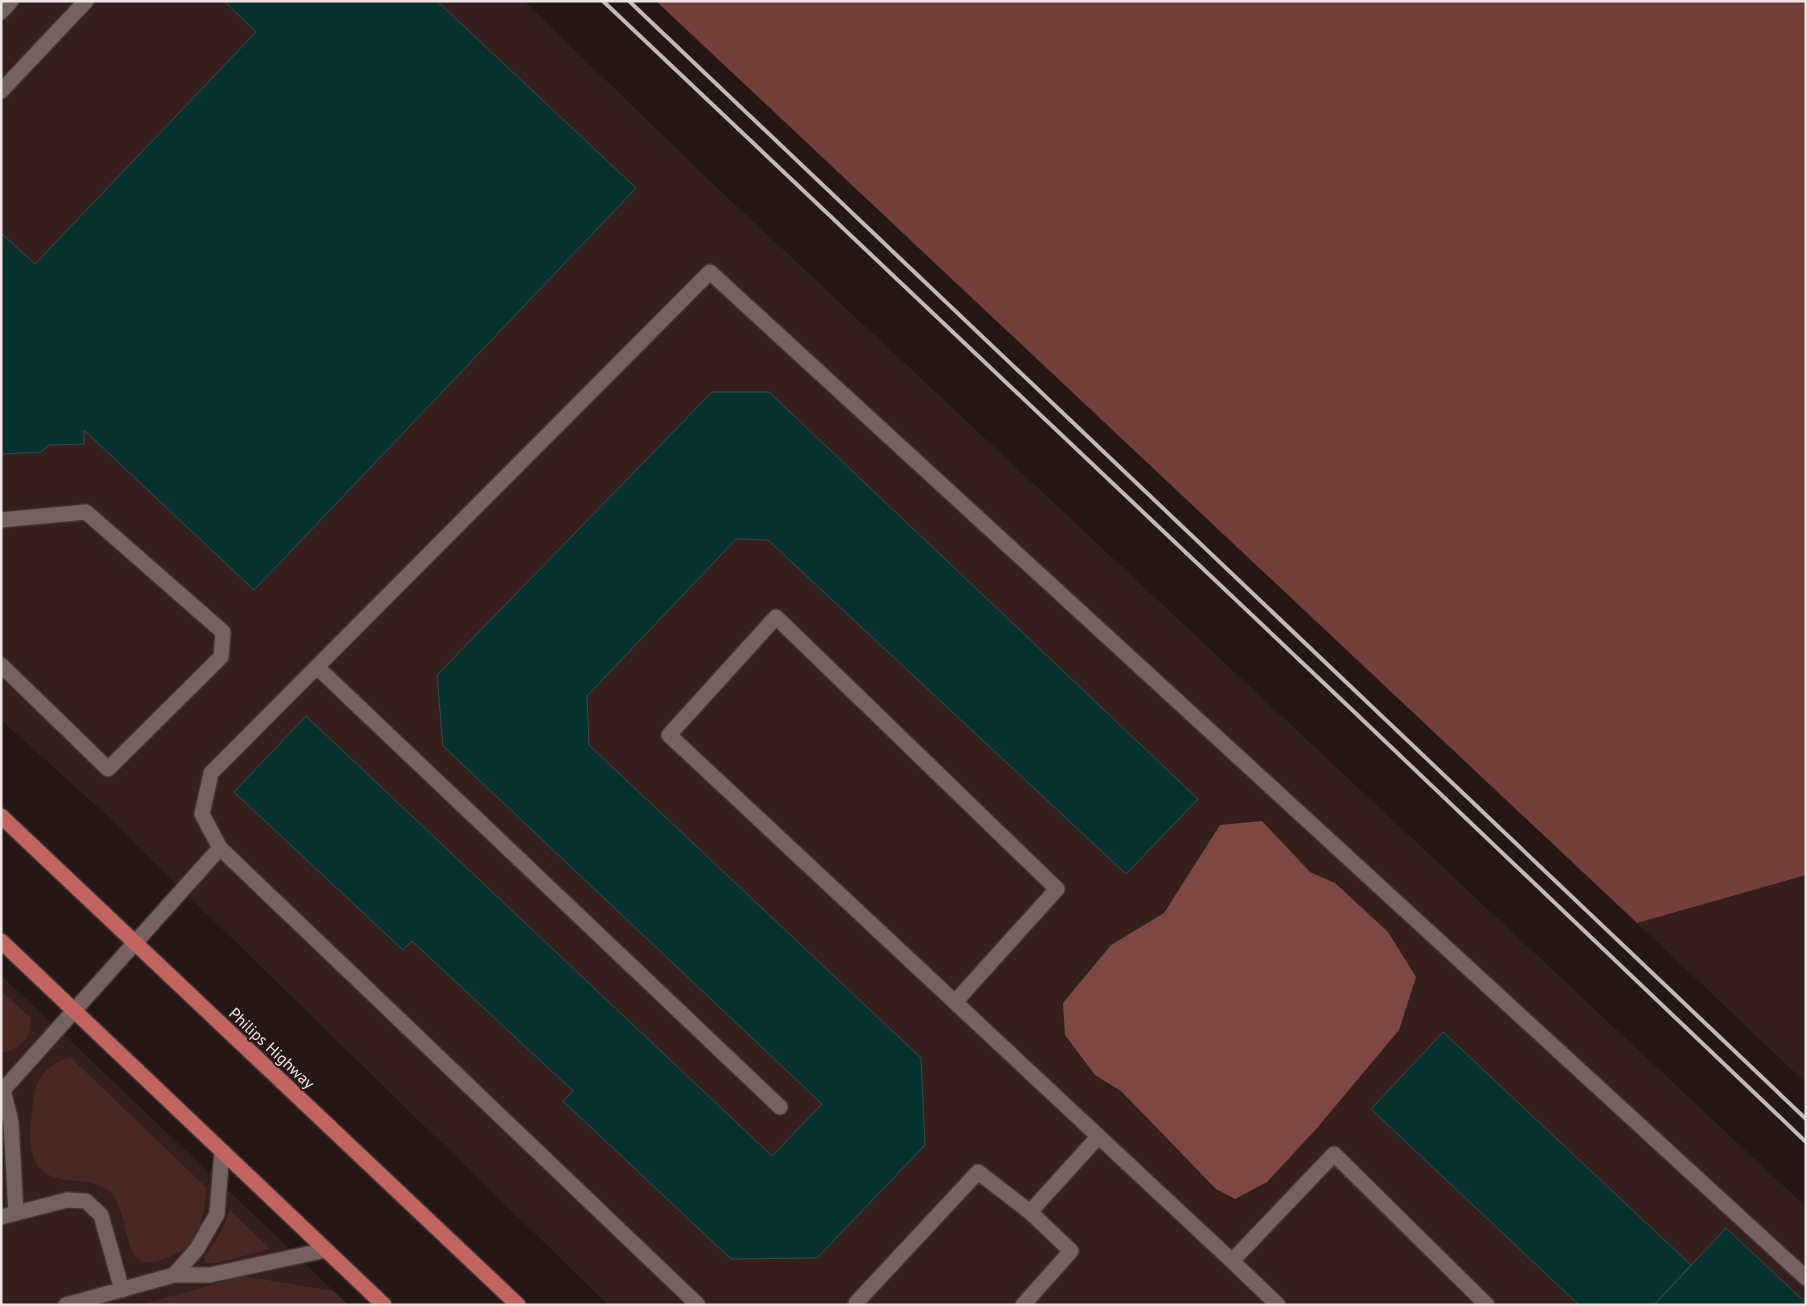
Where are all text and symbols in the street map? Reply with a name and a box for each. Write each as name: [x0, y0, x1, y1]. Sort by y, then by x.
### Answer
street label: Philips Highway: [225, 1003, 319, 1093]

